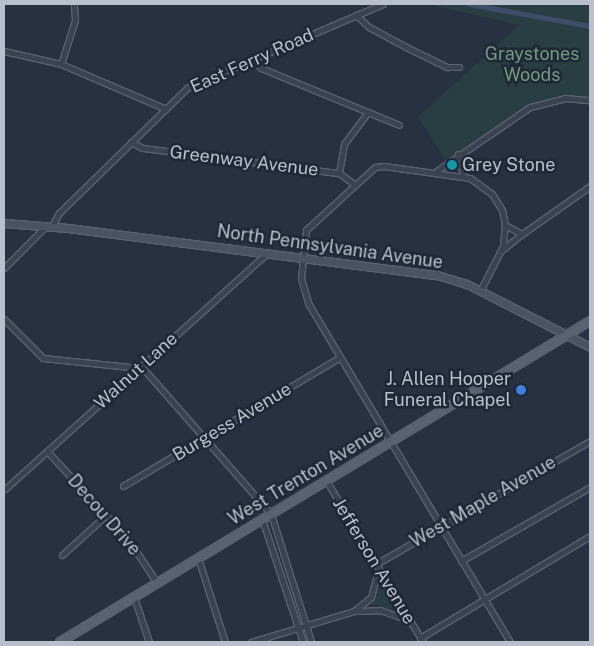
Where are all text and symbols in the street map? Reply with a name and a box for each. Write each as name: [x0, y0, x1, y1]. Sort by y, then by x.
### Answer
street label: East Ferry Road: [187, 24, 317, 98]
park label: Graystones Woods: [485, 44, 579, 86]
street label: Greenway Avenue: [168, 141, 320, 181]
place label: Grey Stone: [462, 154, 555, 176]
marker: Grey Stone: [446, 159, 458, 171]
street label: North Pennsylvania Avenue: [216, 220, 444, 274]
street label: Walnut Lane: [90, 328, 182, 414]
place label: J. Allen Hooper Funeral Chapel: [384, 369, 511, 412]
street label: Burgess Avenue: [169, 378, 295, 466]
marker: J. Allen Hooper Funeral Chapel: [515, 384, 527, 396]
street label: West Trenton Avenue: [224, 420, 388, 530]
street label: West Maple Avenue: [406, 451, 560, 553]
street label: Decou Drive: [63, 470, 145, 560]
street label: Jefferson Avenue: [328, 494, 420, 628]

